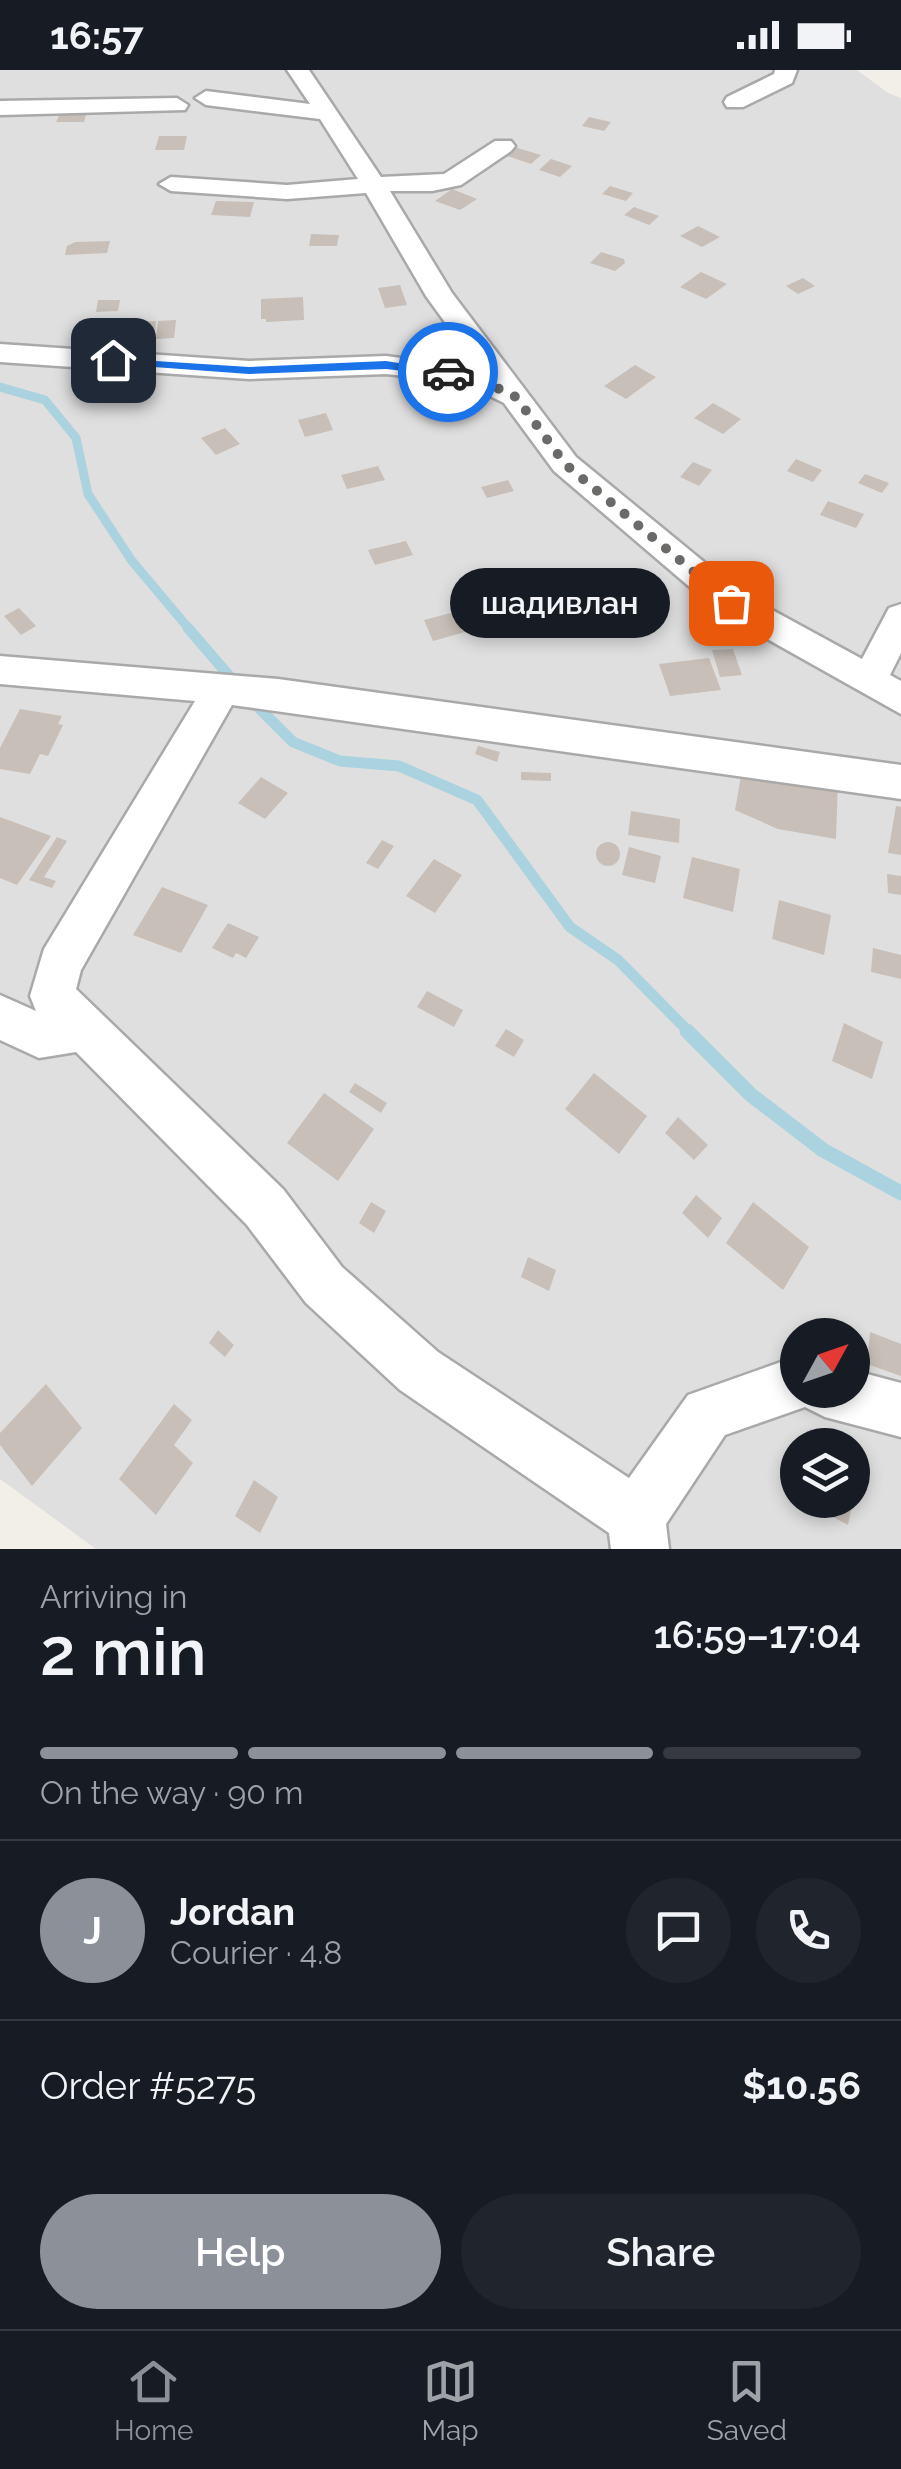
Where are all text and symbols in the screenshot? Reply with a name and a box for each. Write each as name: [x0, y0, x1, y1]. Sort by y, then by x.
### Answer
text: 16:57: [50, 13, 144, 58]
pin: [71, 318, 156, 403]
courier: [398, 322, 498, 422]
icon: home: [86, 333, 141, 388]
icon: car: [421, 345, 476, 400]
pin: [689, 561, 774, 646]
callout: шадивлан: [451, 568, 671, 638]
icon: bag: [704, 576, 759, 631]
text: шадивлан: [481, 584, 639, 621]
north arrow: [780, 1318, 870, 1408]
map controls: [780, 1318, 870, 1518]
button: layers: [780, 1428, 870, 1518]
text: Arriving in: [40, 1578, 187, 1615]
text: 16:59–17:04: [654, 1612, 861, 1657]
text: 2 min: [40, 1614, 207, 1690]
text: On the way · 90 m: [40, 1774, 303, 1811]
button: chat: [626, 1878, 731, 1983]
button: phone: [756, 1878, 861, 1983]
text: Jordan: [170, 1889, 295, 1934]
text: J: [83, 1908, 102, 1953]
text: Courier · 4.8: [170, 1934, 342, 1971]
text: Order #5275: [40, 2063, 256, 2108]
text: $10.56: [742, 2063, 861, 2108]
button: Help: [40, 2194, 441, 2309]
button: Share: [461, 2194, 861, 2309]
tab: Home: [114, 2354, 193, 2447]
tab: Map: [422, 2354, 479, 2447]
tab: Saved: [707, 2354, 787, 2447]

